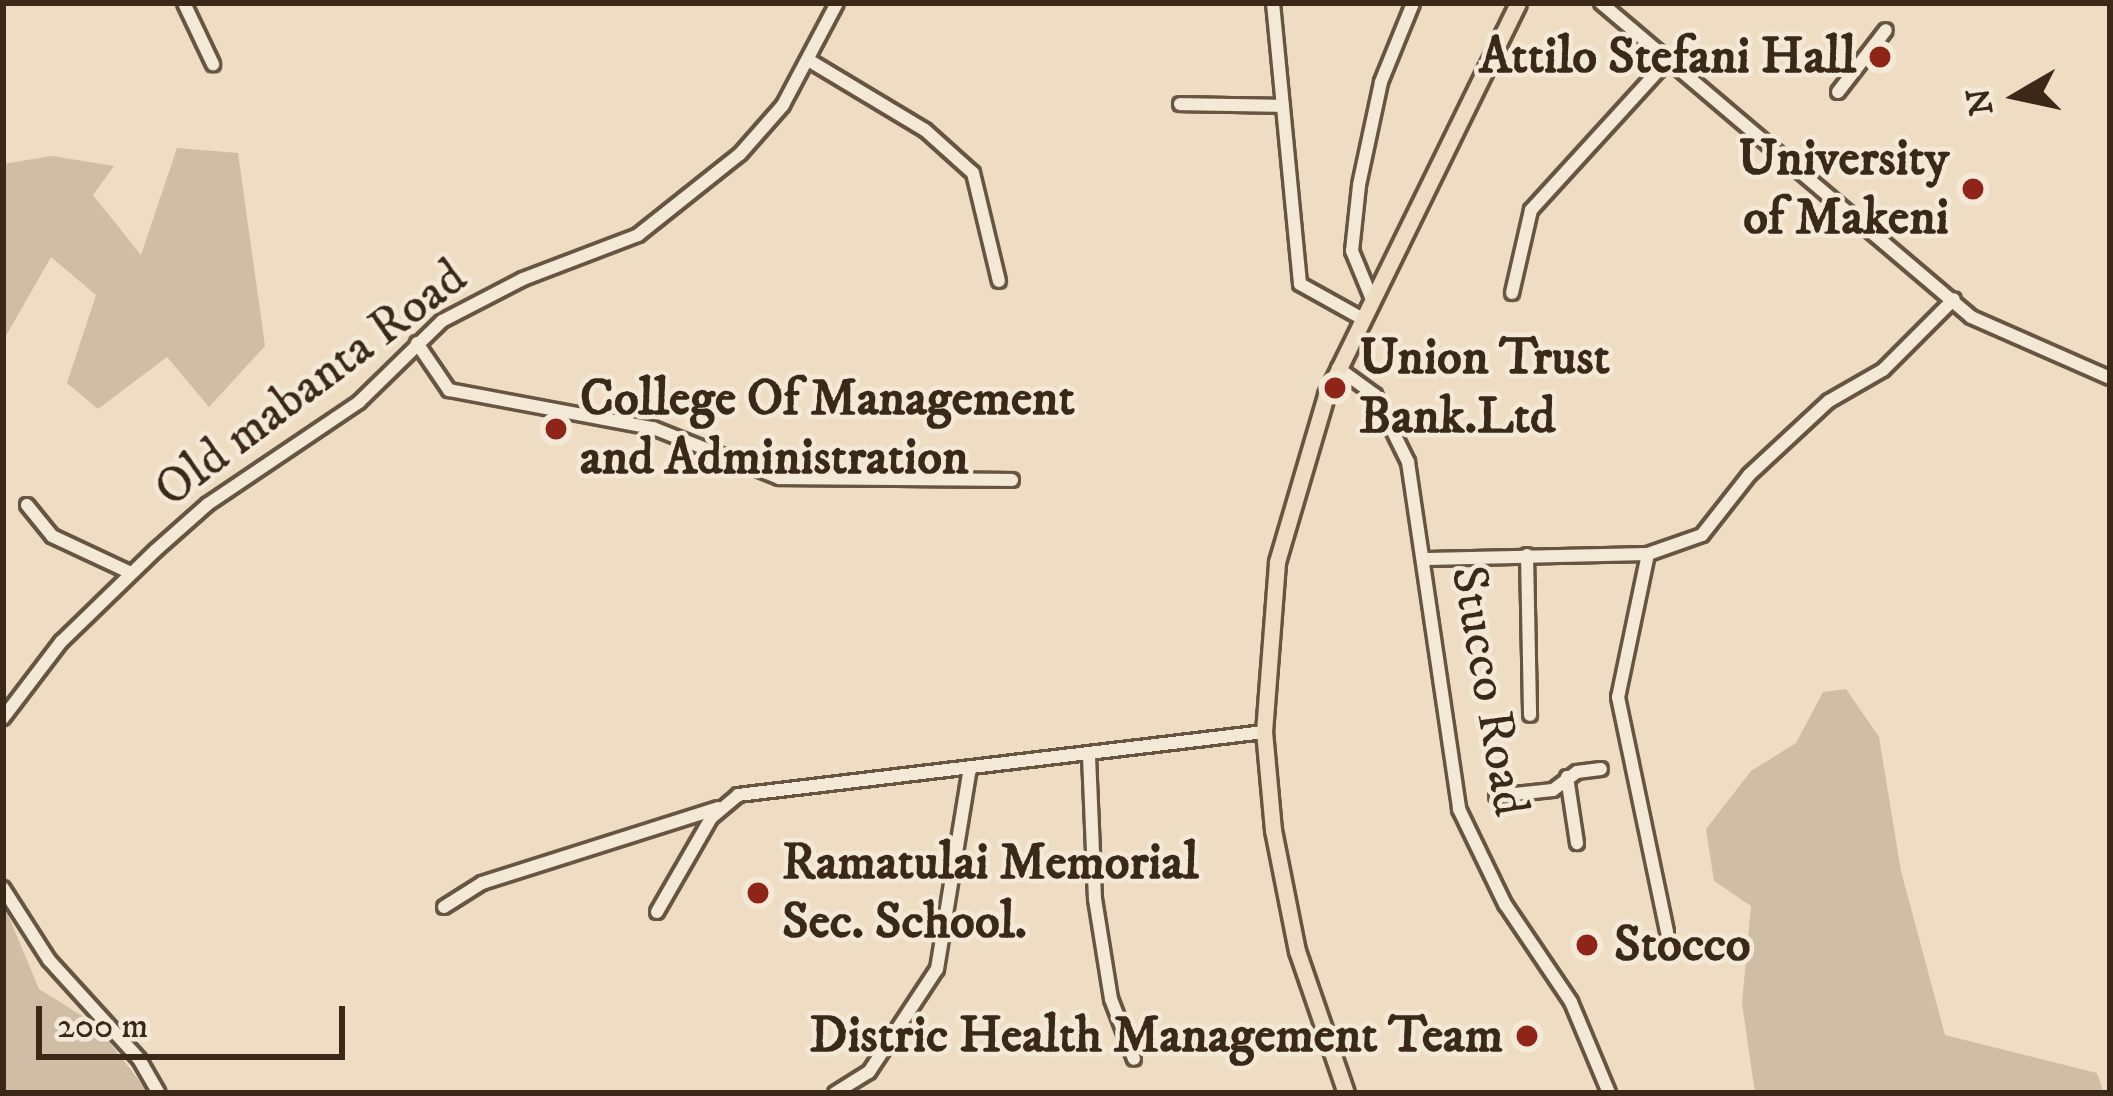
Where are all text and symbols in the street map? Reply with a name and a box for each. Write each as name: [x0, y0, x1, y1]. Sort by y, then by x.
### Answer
place label: Attilo Stefani Hall: [1479, 26, 1856, 88]
north arrow: [1957, 36, 2077, 156]
marker: Attilo Stefani Hall: [1867, 44, 1893, 70]
text: N: [1959, 85, 2003, 118]
place label: University of Makeni: [1738, 129, 1949, 249]
marker: University of Makeni: [1960, 176, 1986, 202]
street label: Old mabanta Road: [143, 247, 479, 521]
place label: Union Trust Bank.Ltd: [1359, 328, 1610, 448]
place label: College Of Management and Administration: [580, 369, 1075, 489]
marker: Union Trust Bank.Ltd: [1322, 375, 1348, 401]
marker: College Of Management and Administration: [543, 416, 569, 442]
street label: Stucco Road: [1437, 561, 1541, 821]
place label: Ramatulai Memorial Sec. School.: [782, 833, 1198, 953]
marker: Ramatulai Memorial Sec. School.: [745, 880, 771, 906]
place label: Stocco: [1614, 914, 1751, 976]
marker: Stocco: [1571, 929, 1603, 961]
scale bar: [42, 982, 351, 1056]
text: 200 m: [57, 1004, 148, 1049]
place label: Distric Health Management Team: [809, 1005, 1503, 1067]
marker: Distric Health Management Team: [1514, 1023, 1540, 1049]

